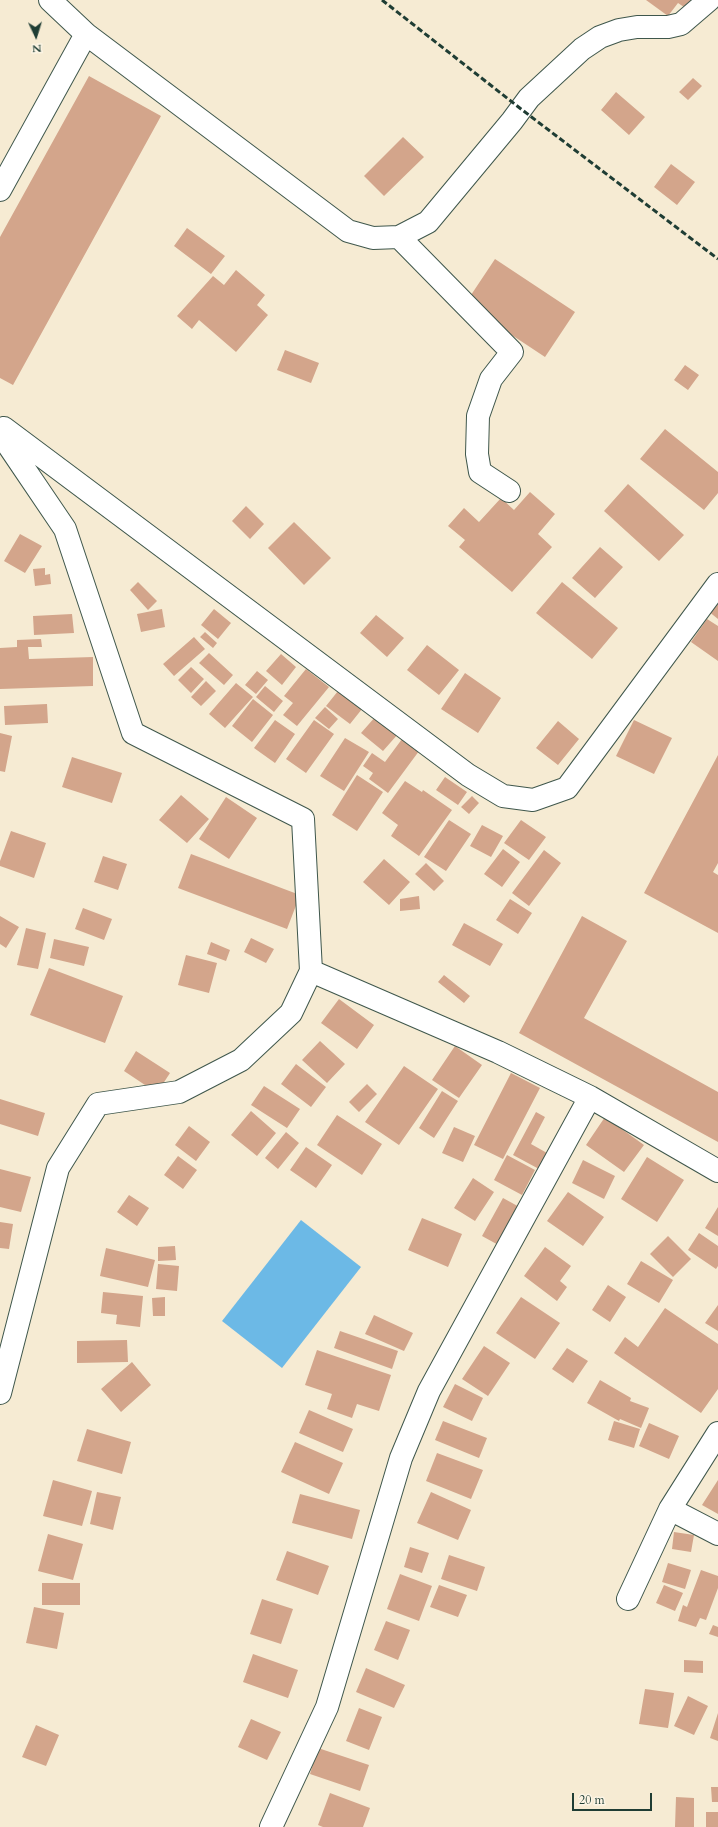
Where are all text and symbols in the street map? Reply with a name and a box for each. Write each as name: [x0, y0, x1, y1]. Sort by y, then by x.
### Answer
north arrow: [16, 16, 56, 56]
text: N: [32, 41, 42, 56]
scale bar: [574, 1785, 654, 1811]
text: 20 m: [579, 1792, 605, 1808]

